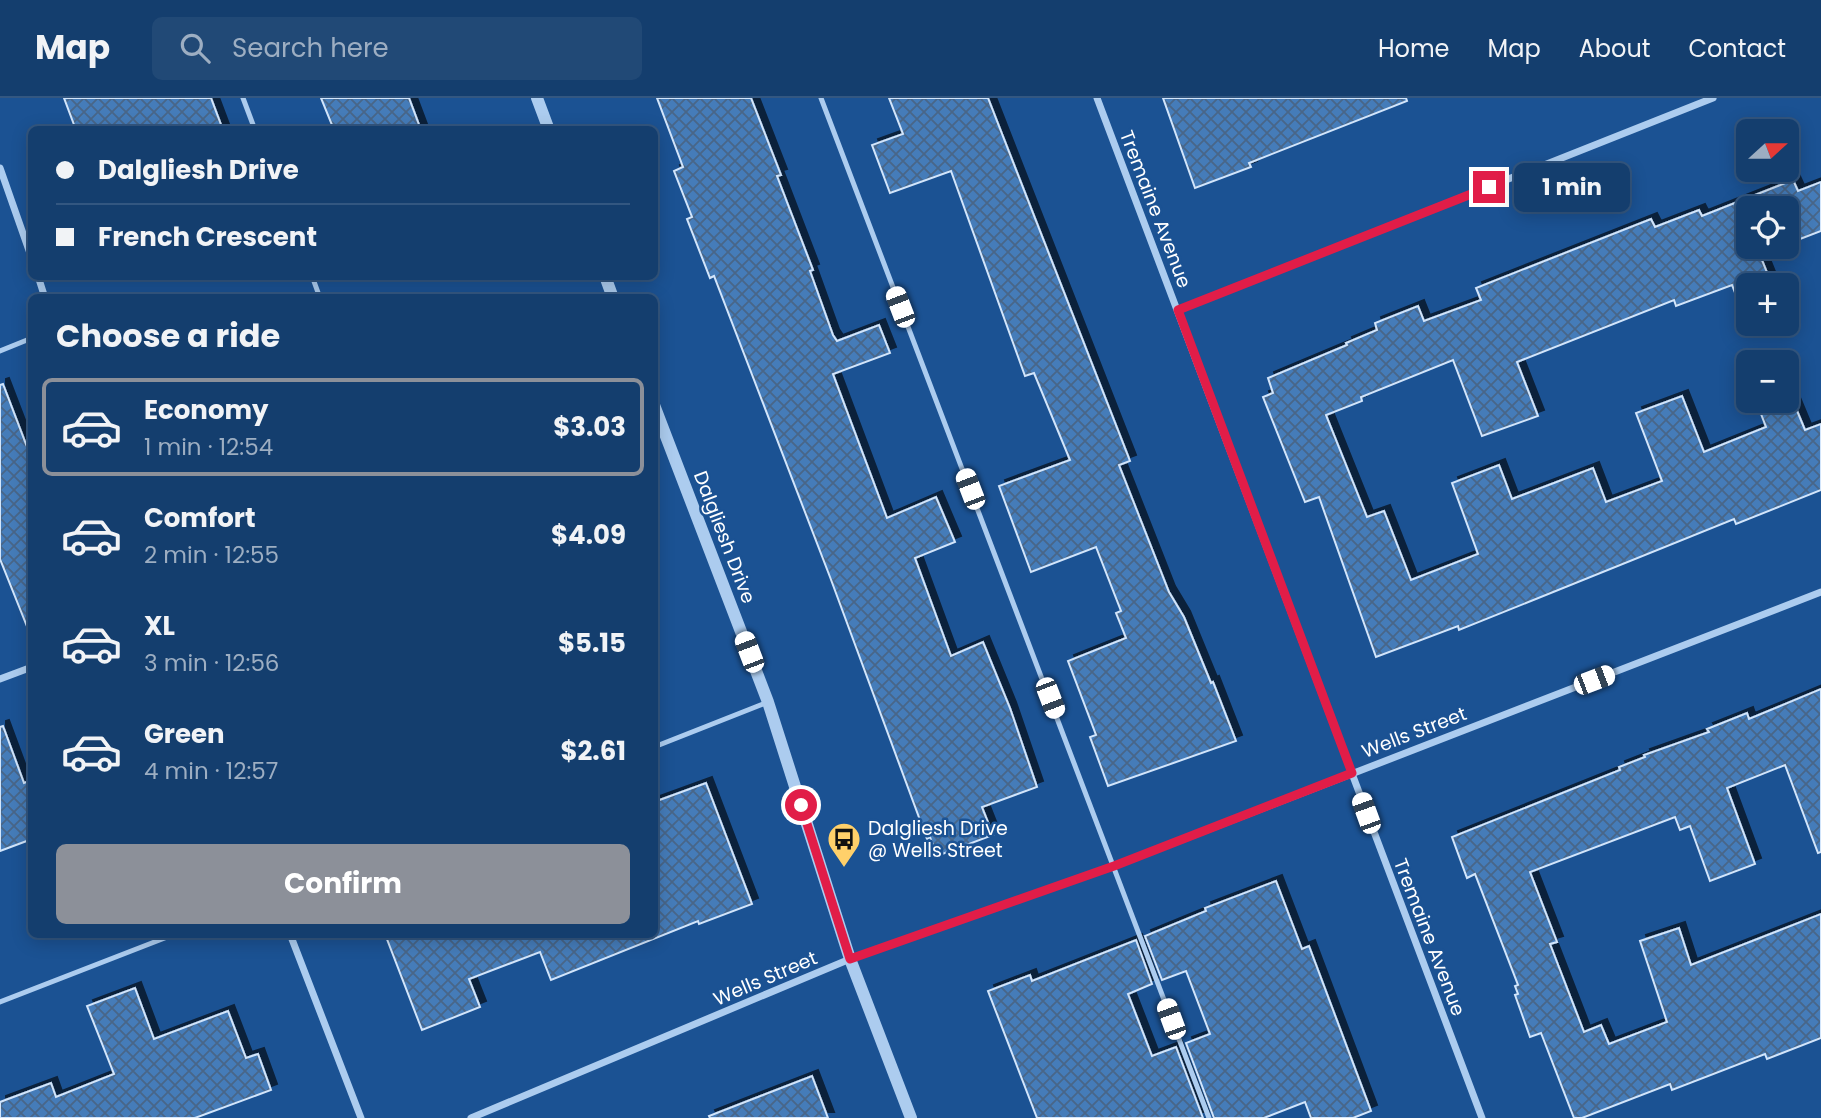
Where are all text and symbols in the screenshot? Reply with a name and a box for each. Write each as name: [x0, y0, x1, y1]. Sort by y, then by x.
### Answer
search box: [152, 17, 642, 80]
text: Map: [35, 24, 110, 71]
icon: search: [176, 29, 214, 67]
text: Search here: [232, 30, 389, 66]
text: Home: [1378, 32, 1450, 65]
text: Map: [1488, 32, 1541, 65]
text: About: [1579, 32, 1650, 65]
text: Contact: [1688, 32, 1786, 65]
north arrow: [1736, 119, 1799, 182]
map controls: [1736, 119, 1799, 413]
street label: Tremaine Avenue: [1113, 127, 1198, 292]
text: Dalgliesh Drive: [98, 152, 299, 188]
callout: 1 min: [1514, 162, 1629, 212]
route end: [1473, 171, 1505, 203]
text: 1 min: [1542, 171, 1602, 203]
button: locate: [1736, 196, 1799, 259]
text: French Crescent: [98, 219, 317, 255]
button: +: [1736, 273, 1799, 336]
car: [883, 284, 918, 330]
text: Choose a ride: [56, 313, 280, 358]
button: −: [1736, 350, 1799, 413]
text: Economy: [144, 392, 268, 428]
icon: car: [60, 396, 123, 459]
text: $3.03: [553, 409, 626, 445]
text: 1 min · 12:54: [144, 431, 273, 463]
car: [953, 466, 988, 512]
street label: Dalgliesh Drive: [687, 467, 762, 607]
text: Comfort: [144, 500, 256, 536]
icon: car: [60, 504, 123, 567]
text: $4.09: [551, 517, 626, 553]
text: 2 min · 12:55: [144, 539, 279, 571]
text: XL: [144, 608, 175, 644]
icon: car: [60, 612, 123, 675]
text: $5.15: [558, 625, 626, 661]
car: [732, 629, 767, 675]
text: 3 min · 12:56: [144, 647, 279, 679]
car: [1571, 663, 1618, 697]
car: [1033, 675, 1068, 721]
street label: Wells Street: [1358, 700, 1471, 765]
text: Green: [144, 716, 225, 752]
icon: car: [60, 720, 123, 783]
text: $2.61: [560, 733, 626, 769]
text: 4 min · 12:57: [144, 755, 278, 787]
route start: [785, 789, 817, 821]
car: [1349, 790, 1384, 836]
place label: Dalgliesh Drive @ Wells Street: [868, 815, 1008, 864]
bus stop icon: Dalgliesh Drive @ Wells Street: [825, 820, 863, 869]
button: Confirm: [56, 844, 630, 924]
street label: Tremaine Avenue: [1387, 855, 1472, 1020]
street label: Wells Street: [709, 944, 821, 1012]
car: [1154, 996, 1189, 1042]

